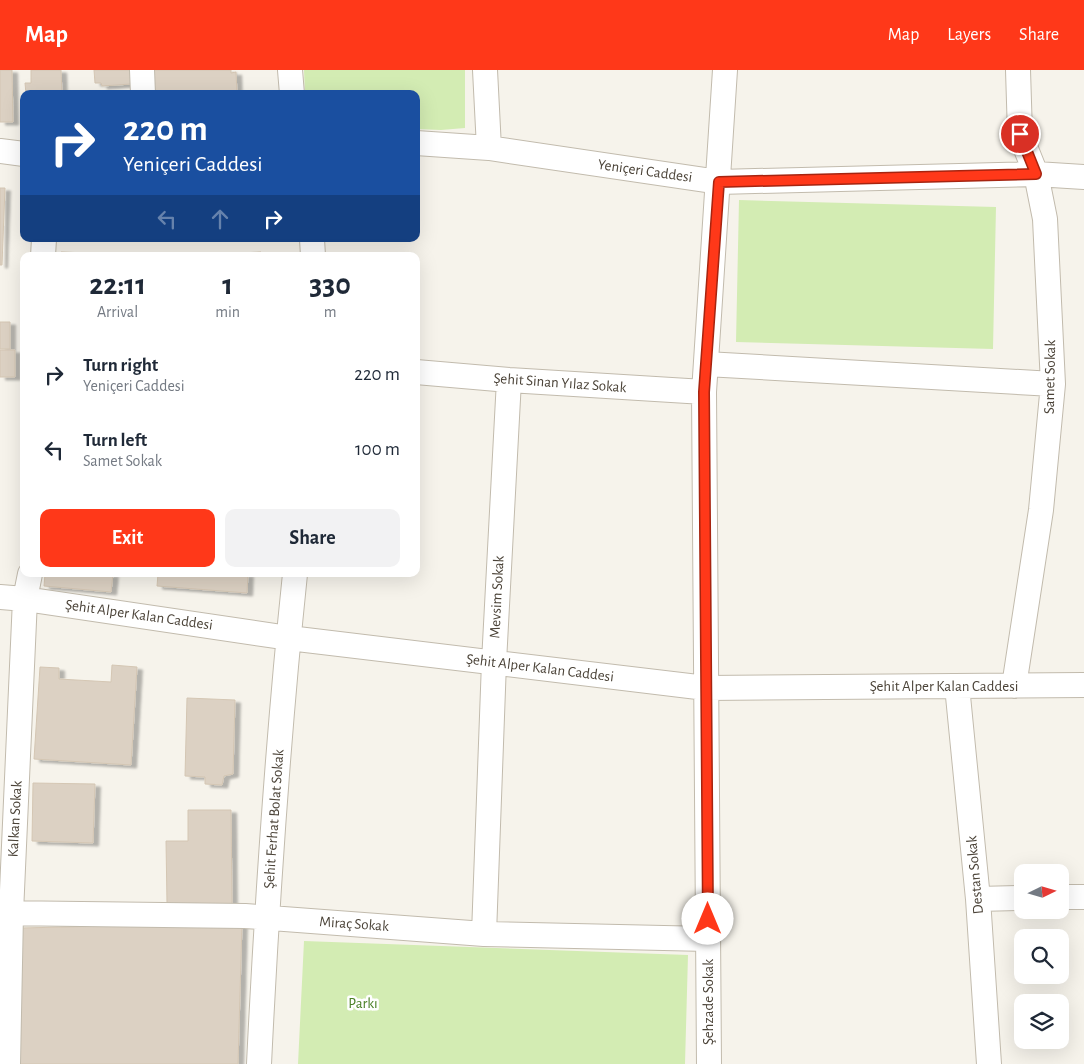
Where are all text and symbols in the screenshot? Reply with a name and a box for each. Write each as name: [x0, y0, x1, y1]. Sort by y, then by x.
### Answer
text: Map: [25, 23, 68, 47]
text: Map: [888, 26, 919, 44]
text: Layers: [947, 26, 991, 44]
text: Share: [1019, 26, 1059, 44]
icon: right: [40, 110, 105, 175]
text: 220 m: [123, 112, 208, 147]
pin: [999, 113, 1041, 155]
icon: arrive: [1006, 120, 1034, 148]
text: Yeniçeri Caddesi: [123, 153, 263, 175]
street label: Yeniçeri Caddesi: [597, 157, 693, 185]
icon: left: [153, 205, 181, 233]
icon: ahead: [206, 205, 234, 233]
icon: right: [259, 205, 287, 233]
text: 22:11: [89, 270, 146, 300]
text: 1: [222, 270, 233, 300]
text: 330: [309, 270, 351, 300]
text: Arrival: [97, 304, 138, 320]
text: min: [215, 304, 240, 320]
text: m: [324, 304, 336, 320]
street label: Samet Sokak: [1042, 340, 1058, 414]
text: Turn right: [83, 356, 158, 375]
icon: right: [40, 361, 68, 389]
text: 220 m: [354, 365, 400, 384]
street label: Şehit Sinan Yılaz Sokak: [493, 371, 627, 395]
text: Yeniçeri Caddesi: [83, 378, 185, 394]
text: Turn left: [83, 431, 147, 450]
icon: left: [40, 436, 68, 464]
text: 100 m: [355, 440, 400, 459]
text: Samet Sokak: [83, 453, 162, 469]
button: Exit: [40, 509, 215, 567]
button: Share: [225, 509, 400, 567]
street label: Mevsim Sokak: [487, 555, 507, 639]
street label: Şehit Alper Kalan Caddesi: [64, 597, 214, 633]
street label: Şehit Alper Kalan Caddesi: [465, 651, 615, 685]
street label: Şehit Alper Kalan Caddesi: [870, 679, 1018, 694]
street label: Şehit Ferhat Bolat Sokak: [262, 749, 286, 889]
street label: Kalkan Sokak: [6, 780, 25, 858]
street label: Destan Sokak: [964, 835, 986, 915]
north arrow: [1014, 864, 1069, 919]
map controls: [1014, 864, 1069, 1049]
position arrow: [681, 892, 733, 944]
street label: Miraç Sokak: [319, 914, 389, 934]
button: search: [1014, 929, 1069, 984]
street label: Şehzade Sokak: [701, 959, 716, 1045]
button: layers: [1014, 994, 1069, 1049]
park label: Parkı: [348, 996, 378, 1011]

